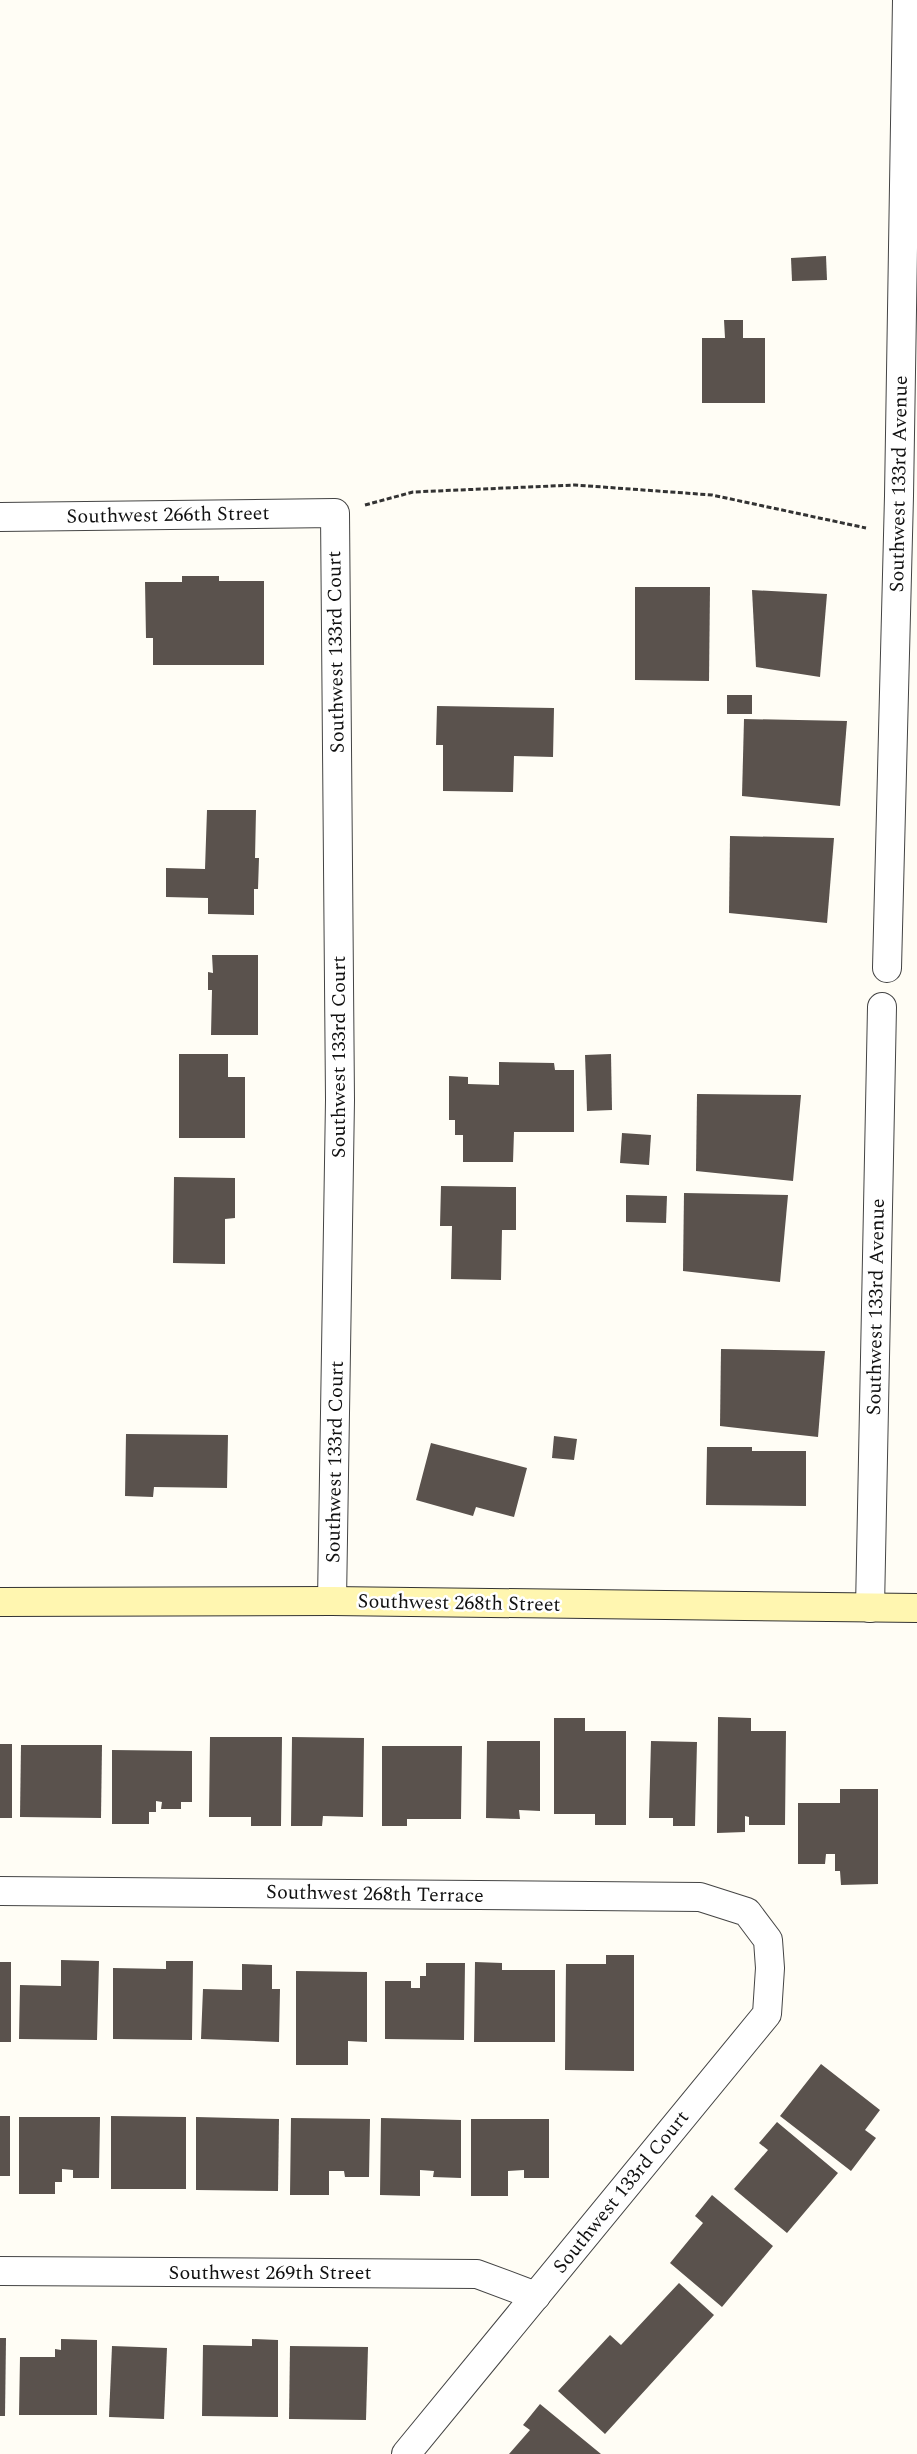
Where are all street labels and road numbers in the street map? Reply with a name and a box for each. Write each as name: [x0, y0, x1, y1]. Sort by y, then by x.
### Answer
street label: Southwest 133rd Avenue: [882, 375, 916, 593]
street label: Southwest 266th Street: [66, 498, 270, 532]
street label: Southwest 133rd Court: [319, 551, 353, 753]
street label: Southwest 133rd Court: [324, 956, 354, 1158]
street label: Southwest 133rd Avenue: [859, 1198, 893, 1416]
street label: Southwest 133rd Court: [318, 1361, 352, 1563]
street label: Southwest 268th Street: [357, 1586, 561, 1620]
street label: Southwest 268th Terrace: [266, 1877, 484, 1911]
street label: Southwest 133rd Court: [546, 2104, 696, 2280]
street label: Southwest 269th Street: [168, 2258, 372, 2288]

